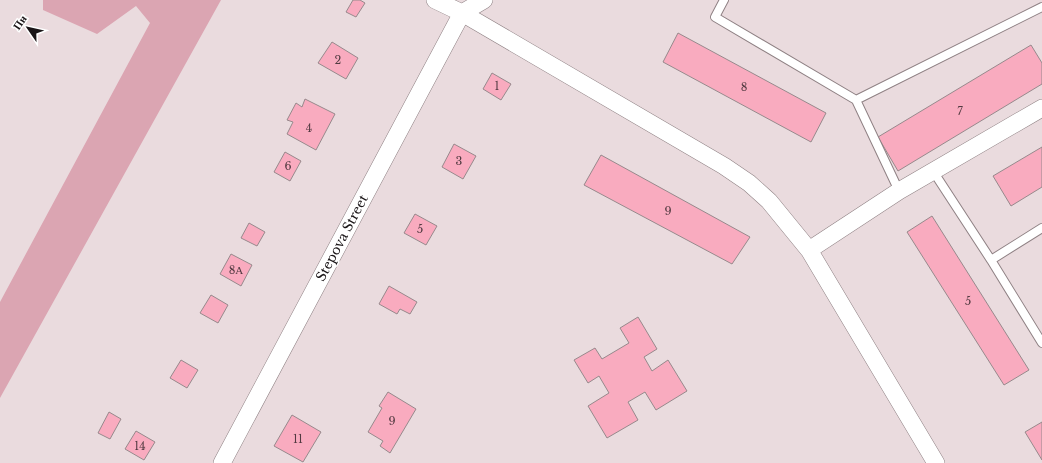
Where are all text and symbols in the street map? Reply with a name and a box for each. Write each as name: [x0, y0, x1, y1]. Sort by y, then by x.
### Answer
north arrow: [8, 8, 48, 48]
text: Пн: [10, 12, 30, 33]
house number: 2: [335, 53, 342, 67]
house number: 1: [495, 79, 500, 93]
house number: 8: [741, 80, 747, 94]
house number: 7: [957, 104, 963, 118]
house number: 4: [306, 121, 312, 135]
house number: 3: [456, 154, 463, 168]
house number: 6: [284, 159, 292, 173]
street label: Stepova Street: [312, 192, 372, 284]
house number: 9: [664, 204, 672, 218]
house number: 5: [417, 222, 423, 236]
house number: 8А: [229, 263, 243, 277]
house number: 5: [965, 294, 971, 308]
house number: 9: [388, 414, 396, 428]
house number: 11: [293, 432, 303, 446]
house number: 14: [134, 439, 146, 453]

